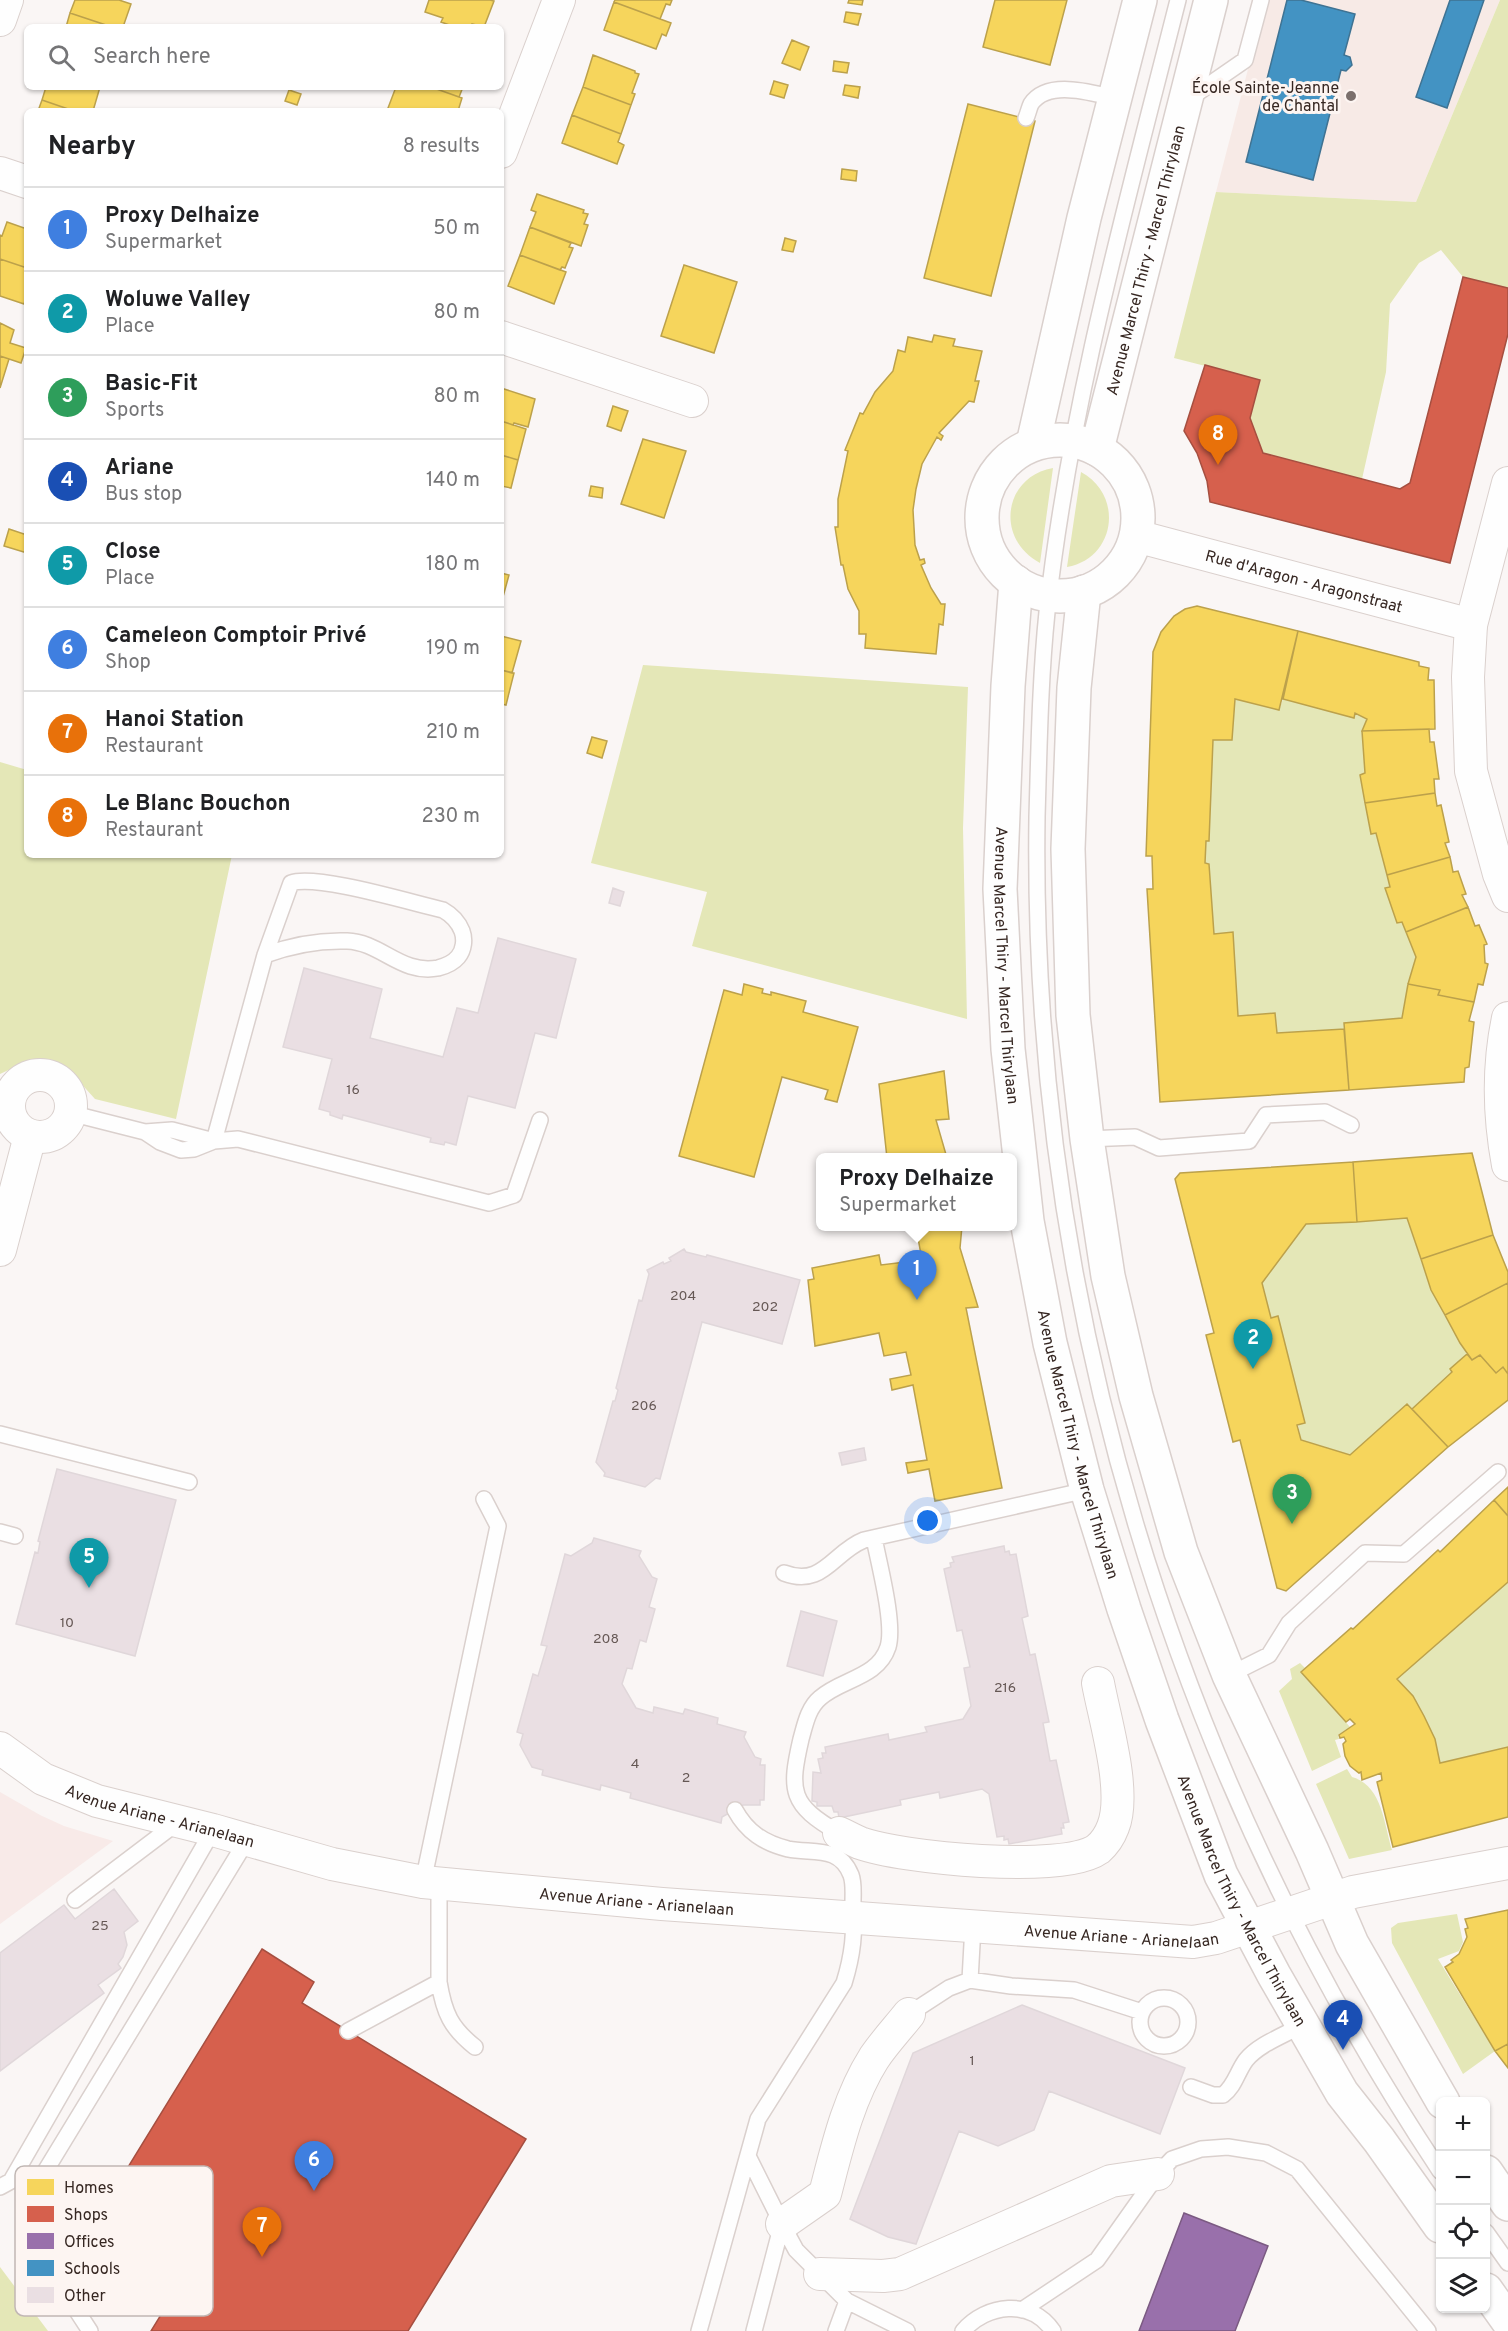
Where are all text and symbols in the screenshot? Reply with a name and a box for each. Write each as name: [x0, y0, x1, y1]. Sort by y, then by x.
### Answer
search box: [24, 24, 504, 90]
icon: search: [45, 41, 78, 74]
text: Search here: [93, 44, 211, 71]
place label: École Sainte-Jeanne de Chantal: [1192, 77, 1339, 117]
marker: École Sainte-Jeanne de Chantal: [1344, 89, 1358, 103]
street label: Avenue Marcel Thiry - Marcel Thirylaan: [1103, 123, 1191, 398]
text: Nearby: [48, 131, 136, 164]
text: 8 results: [403, 134, 480, 160]
text: Proxy Delhaize: [105, 203, 260, 230]
text: 1: [64, 216, 72, 242]
text: 50 m: [433, 216, 480, 242]
text: Supermarket: [105, 230, 222, 256]
text: Woluwe Valley: [105, 287, 251, 314]
text: 2: [61, 300, 74, 326]
text: 80 m: [434, 300, 480, 326]
text: Place: [105, 314, 155, 340]
text: Basic-Fit: [105, 371, 198, 398]
text: 3: [62, 384, 74, 410]
text: 80 m: [434, 384, 480, 410]
text: Sports: [105, 398, 165, 424]
pin: 8: [1198, 416, 1238, 465]
text: Ariane: [105, 455, 174, 482]
text: 4: [61, 468, 74, 494]
text: 140 m: [426, 468, 480, 494]
text: Bus stop: [105, 482, 182, 508]
text: Close: [105, 539, 161, 566]
street label: Rue d'Aragon - Aragonstraat: [1203, 547, 1404, 618]
text: 5: [61, 552, 74, 578]
text: 180 m: [426, 552, 480, 578]
text: Place: [105, 566, 155, 592]
text: Cameleon Comptoir Privé: [105, 623, 366, 650]
text: 6: [61, 636, 74, 662]
text: 190 m: [426, 636, 480, 662]
text: Shop: [105, 650, 151, 676]
text: Hanoi Station: [105, 707, 244, 734]
text: 7: [62, 720, 73, 746]
text: 210 m: [426, 720, 480, 746]
text: Restaurant: [105, 734, 204, 760]
text: Le Blanc Bouchon: [105, 791, 291, 818]
text: 8: [61, 804, 74, 830]
text: 230 m: [421, 804, 480, 830]
text: Restaurant: [105, 818, 204, 844]
street label: Avenue Marcel Thiry - Marcel Thirylaan: [988, 826, 1022, 1105]
house number: 16: [346, 1082, 360, 1099]
popup: [816, 1153, 1017, 1231]
text: Proxy Delhaize: [839, 1166, 994, 1193]
text: Supermarket: [839, 1193, 957, 1219]
pin: 1: [898, 1250, 936, 1300]
house number: 204: [670, 1288, 696, 1305]
house number: 202: [752, 1299, 778, 1316]
street label: Avenue Marcel Thiry - Marcel Thirylaan: [1032, 1308, 1122, 1582]
pin: 2: [1234, 1320, 1272, 1369]
house number: 206: [631, 1398, 657, 1415]
pin: 3: [1272, 1474, 1312, 1524]
your location: [913, 1506, 942, 1535]
pin: 5: [70, 1538, 109, 1588]
house number: 10: [60, 1615, 74, 1632]
house number: 208: [593, 1631, 619, 1648]
house number: 216: [994, 1680, 1016, 1697]
house number: 4: [631, 1756, 639, 1773]
house number: 2: [682, 1770, 690, 1787]
street label: Avenue Marcel Thiry - Marcel Thirylaan: [1172, 1772, 1310, 2031]
street label: Avenue Ariane - Arianelaan: [62, 1781, 256, 1853]
street label: Avenue Ariane - Arianelaan: [538, 1885, 735, 1921]
house number: 25: [91, 1918, 109, 1935]
street label: Avenue Ariane - Arianelaan: [1023, 1922, 1221, 1954]
pin: 4: [1324, 2000, 1362, 2050]
house number: 1: [969, 2053, 975, 2070]
map controls: [1436, 2097, 1490, 2313]
button: +: [1436, 2097, 1490, 2151]
pin: 6: [294, 2142, 334, 2191]
button: −: [1436, 2151, 1490, 2205]
legend: [15, 2166, 213, 2316]
text: Homes: [64, 2179, 114, 2199]
button: locate: [1436, 2205, 1490, 2259]
text: Shops: [64, 2206, 108, 2226]
pin: 7: [242, 2208, 282, 2257]
text: Offices: [64, 2233, 115, 2253]
button: layers: [1436, 2259, 1490, 2313]
text: Schools: [64, 2260, 120, 2280]
text: Other: [64, 2287, 106, 2307]

